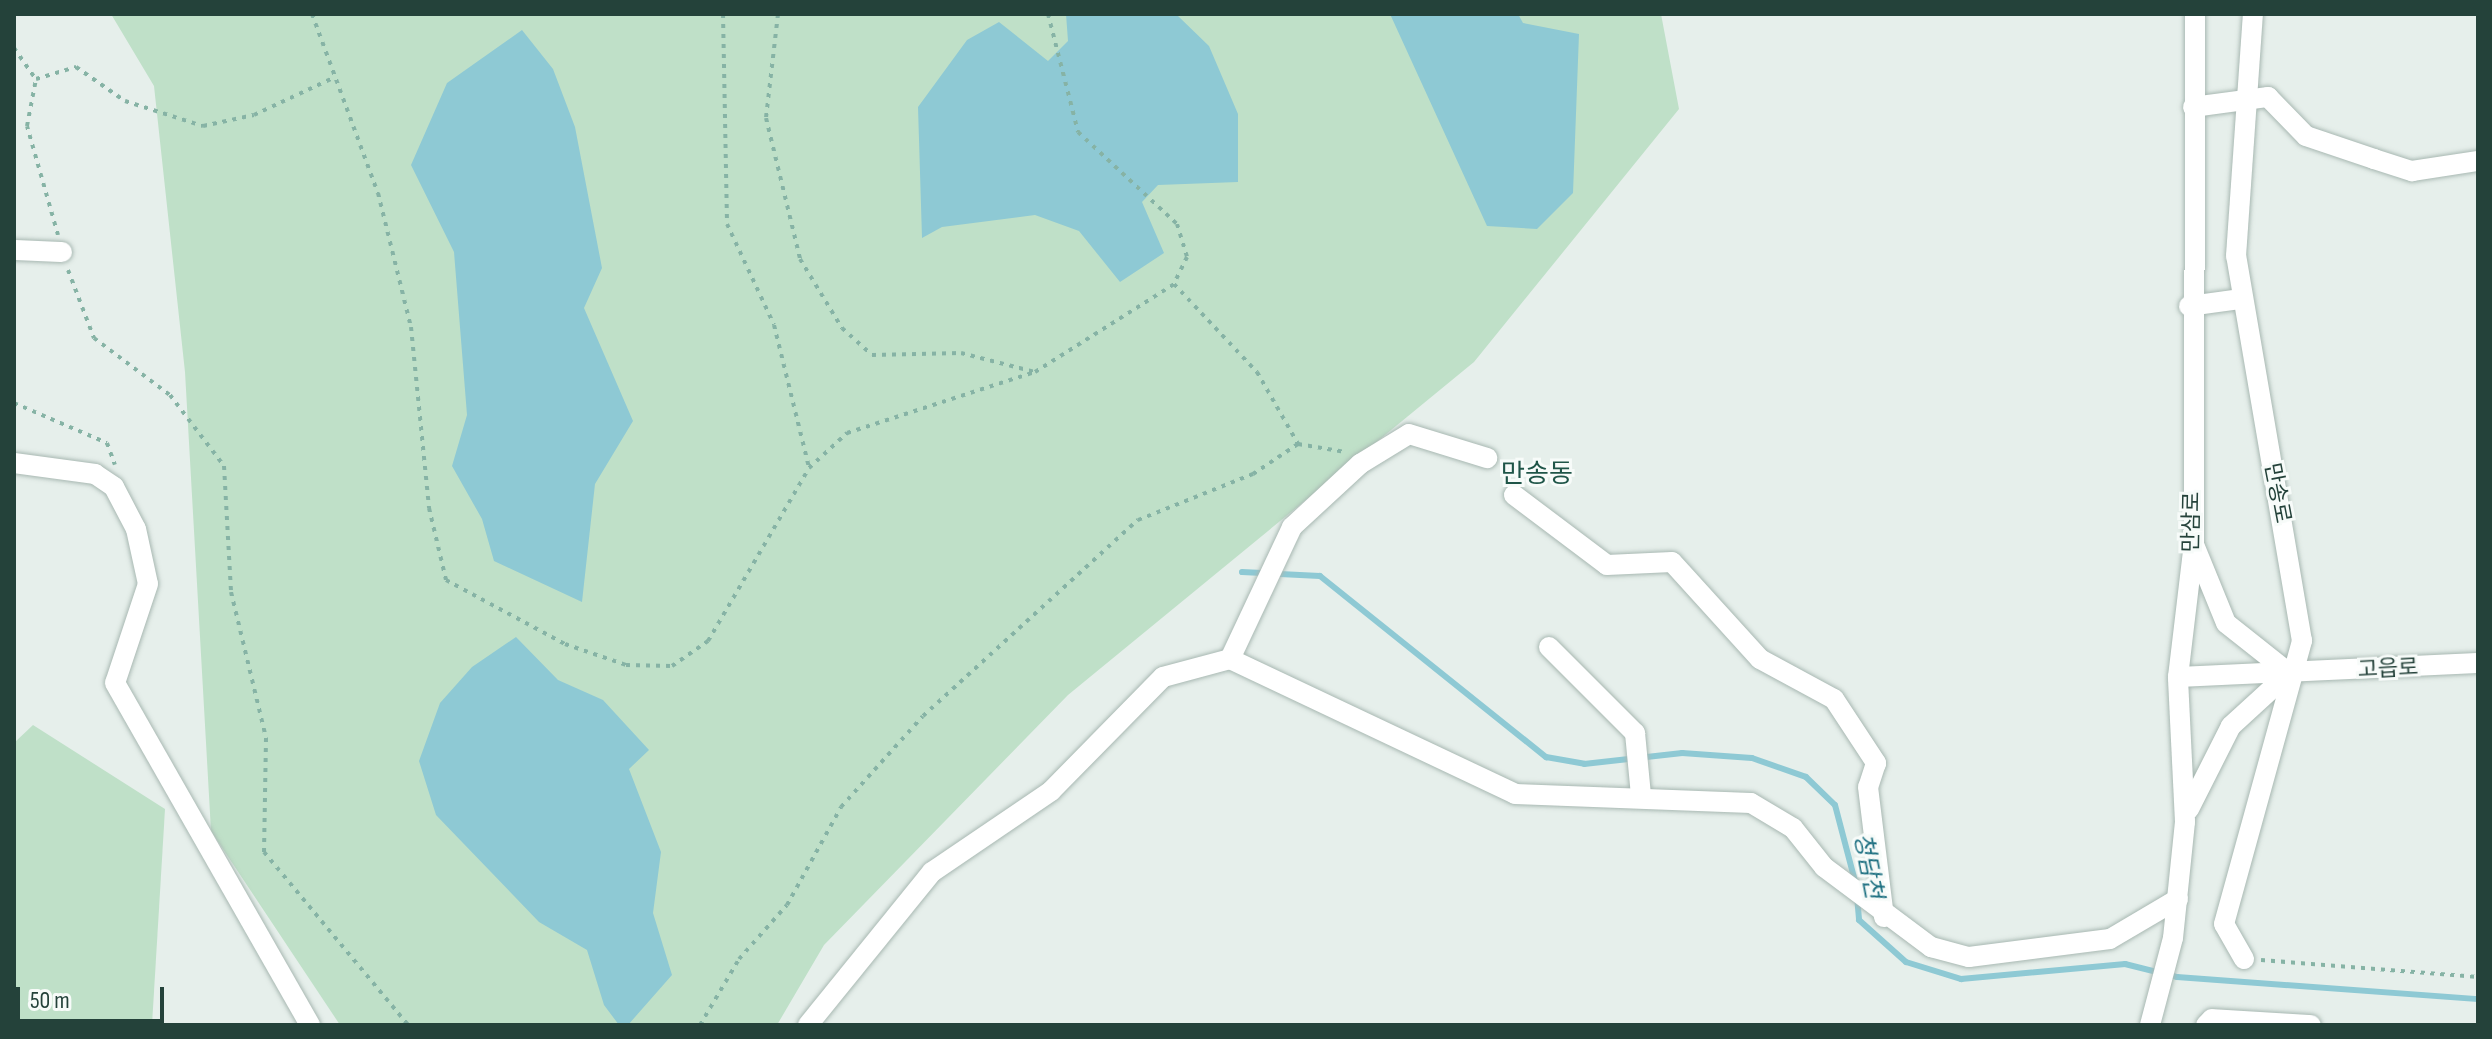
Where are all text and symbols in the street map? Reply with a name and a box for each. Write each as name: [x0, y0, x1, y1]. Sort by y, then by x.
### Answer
district label: 만송동: [1501, 459, 1573, 491]
street label: 만송로: [2258, 461, 2296, 525]
street label: 만삼로: [2178, 491, 2206, 553]
street label: 고읍로: [2357, 654, 2419, 684]
water label: 청담천: [1848, 831, 1888, 901]
scale bar: [20, 971, 168, 1021]
text: 50 m: [30, 986, 70, 1015]

